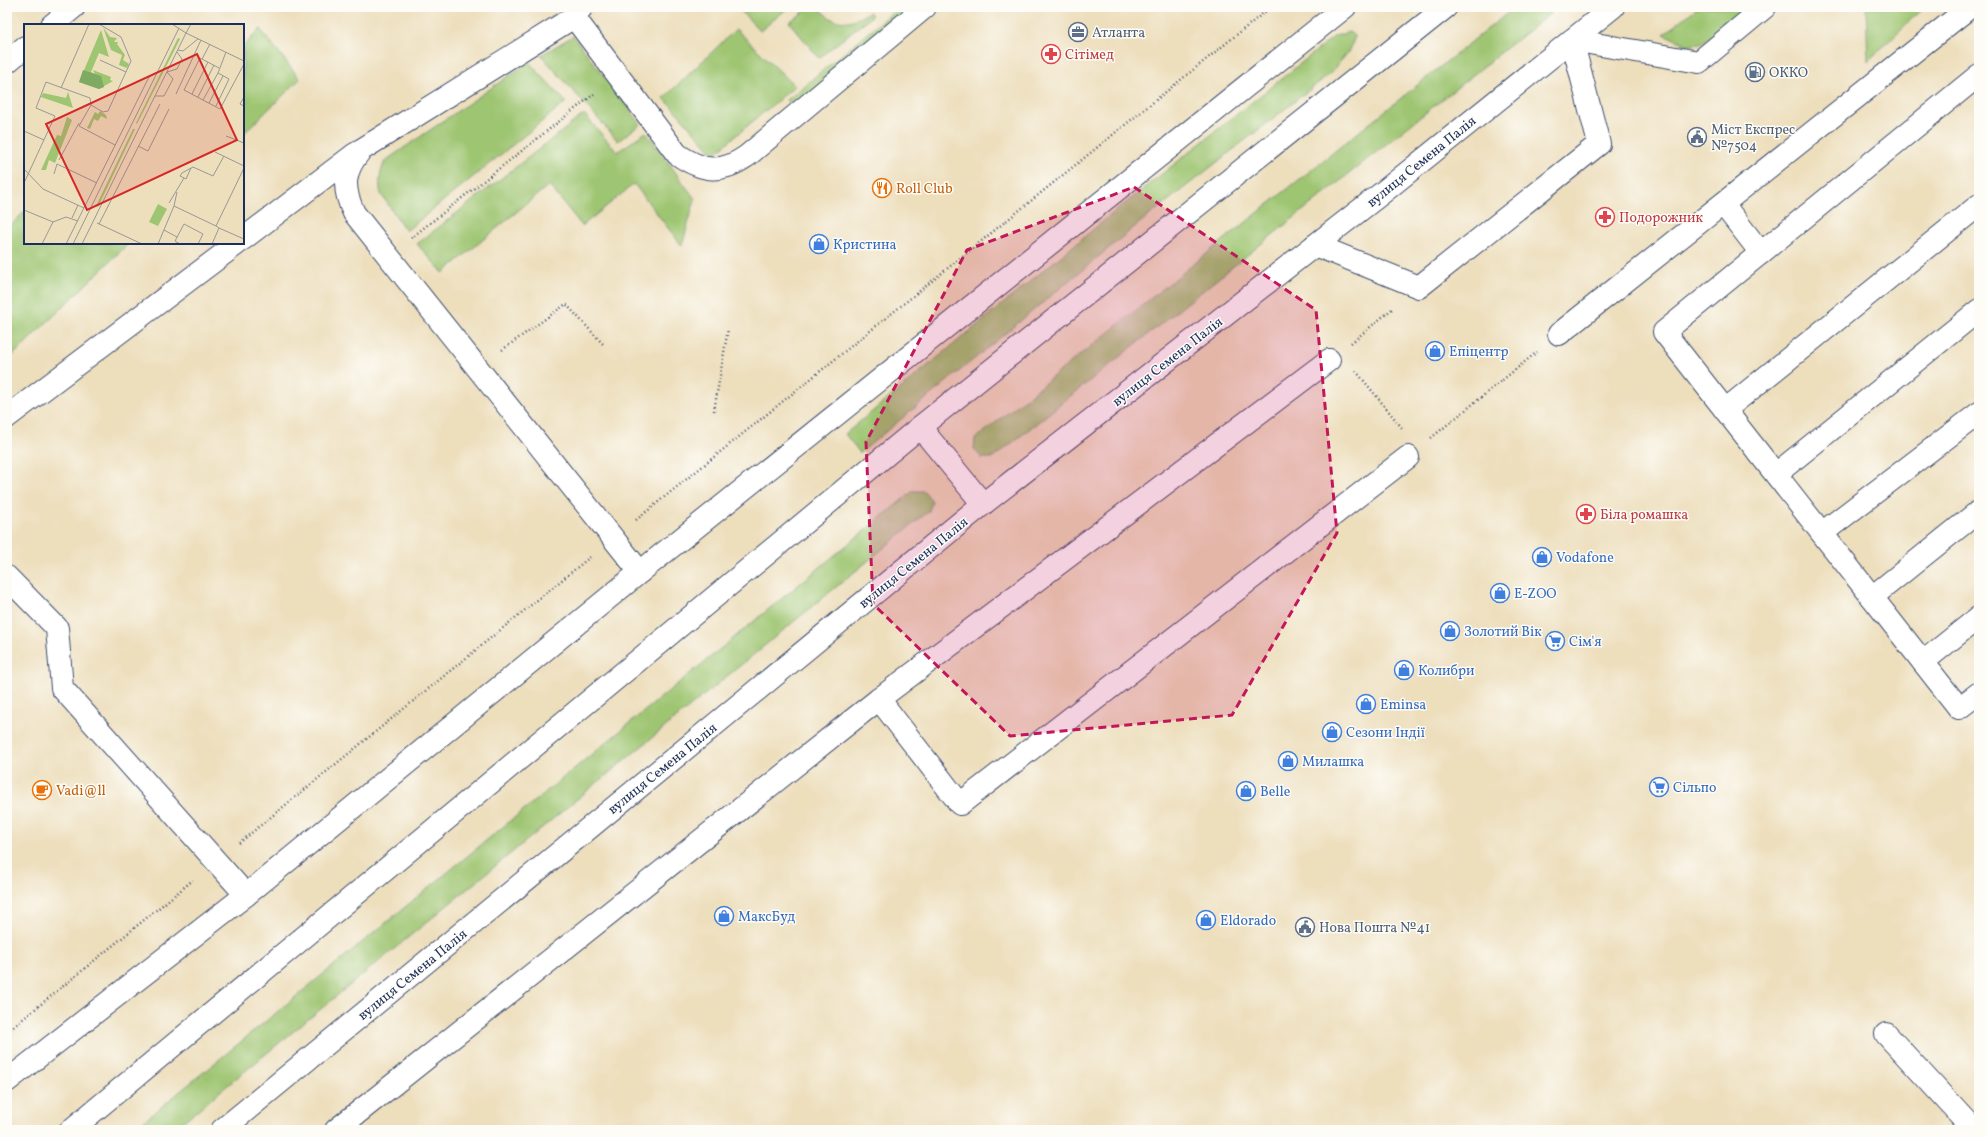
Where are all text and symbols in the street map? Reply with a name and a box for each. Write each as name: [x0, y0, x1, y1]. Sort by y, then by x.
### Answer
office icon: Атланта: [1067, 21, 1089, 43]
inset map: [24, 24, 244, 244]
place label: Атланта: [1092, 24, 1145, 43]
pharmacy icon: Сітімед: [1040, 43, 1062, 65]
place label: Сітімед: [1065, 46, 1114, 65]
fuel station icon: ОККО: [1744, 61, 1766, 83]
place label: ОККО: [1769, 64, 1808, 83]
street label: вулиця Семена Палія: [1363, 112, 1481, 212]
place label: Міст Експрес №7504: [1711, 121, 1795, 156]
public building icon: Міст Експрес №7504: [1686, 126, 1708, 148]
restaurant icon: Roll Club: [871, 177, 893, 199]
place label: Roll Club: [896, 180, 953, 199]
pharmacy icon: Подорожник: [1594, 206, 1616, 228]
place label: Подорожник: [1619, 209, 1704, 228]
shop icon: Кристина: [808, 233, 830, 255]
place label: Кристина: [833, 236, 896, 255]
street label: вулиця Семена Палія: [1109, 313, 1227, 411]
shop icon: Епіцентр: [1424, 340, 1446, 362]
place label: Епіцентр: [1449, 343, 1509, 362]
pharmacy icon: Біла ромашка: [1575, 503, 1597, 525]
place label: Біла ромашка: [1600, 506, 1688, 525]
street label: вулиця Семена Палія: [855, 513, 973, 613]
shop icon: Vodafone: [1531, 546, 1553, 568]
place label: Vodafone: [1556, 549, 1614, 568]
shop icon: E-ZOO: [1489, 582, 1511, 604]
place label: E-ZOO: [1514, 585, 1557, 604]
shop icon: Золотий Вік: [1439, 620, 1461, 642]
place label: Золотий Вік: [1464, 623, 1542, 642]
supermarket icon: Сім'я: [1544, 630, 1566, 652]
place label: Сім'я: [1569, 633, 1602, 652]
shop icon: Колибри: [1393, 659, 1415, 681]
place label: Колибри: [1418, 662, 1475, 681]
shop icon: Eminsa: [1355, 693, 1377, 715]
place label: Eminsa: [1380, 696, 1426, 715]
street label: вулиця Семена Палія: [604, 719, 722, 819]
shop icon: Сезони Індії: [1321, 721, 1343, 743]
place label: Сезони Індії: [1346, 724, 1425, 743]
shop icon: Милашка: [1277, 750, 1299, 772]
place label: Милашка: [1302, 753, 1364, 772]
supermarket icon: Сільпо: [1648, 776, 1670, 798]
cafe icon: Vadi@ll: [31, 779, 53, 801]
place label: Сільпо: [1673, 779, 1716, 798]
shop icon: Belle: [1235, 780, 1257, 802]
place label: Vadi@ll: [56, 782, 106, 801]
place label: Belle: [1260, 783, 1291, 802]
shop icon: МаксБуд: [713, 905, 735, 927]
place label: МаксБуд: [738, 908, 795, 927]
shop icon: Eldorado: [1195, 909, 1217, 931]
place label: Eldorado: [1220, 912, 1276, 931]
public building icon: Нова Пошта №41: [1294, 916, 1316, 938]
place label: Нова Пошта №41: [1319, 919, 1430, 938]
street label: вулиця Семена Палія: [354, 925, 472, 1025]

